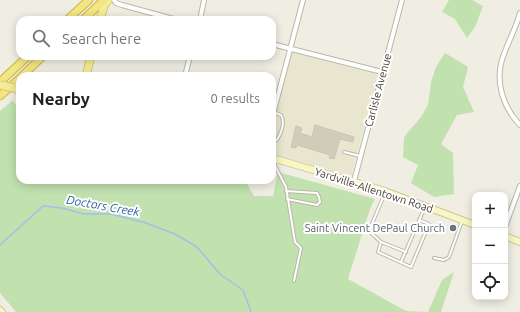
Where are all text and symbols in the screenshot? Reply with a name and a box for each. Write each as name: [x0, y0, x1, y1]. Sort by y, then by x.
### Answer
search box: [16, 16, 276, 60]
icon: search: [30, 27, 52, 49]
text: Search here: [62, 30, 141, 47]
street label: Carlisle Avenue: [362, 52, 394, 128]
text: Nearby: [32, 89, 90, 108]
text: 0 results: [210, 91, 260, 105]
street label: Yardville-Allentown Road: [313, 165, 435, 215]
map controls: [472, 192, 508, 300]
button: +: [472, 192, 508, 228]
water label: Doctors Creek: [65, 193, 142, 219]
place label: Saint Vincent DePaul Church: [305, 222, 445, 234]
marker: Saint Vincent DePaul Church: [448, 223, 458, 233]
button: −: [472, 228, 508, 264]
button: locate: [472, 264, 508, 300]

